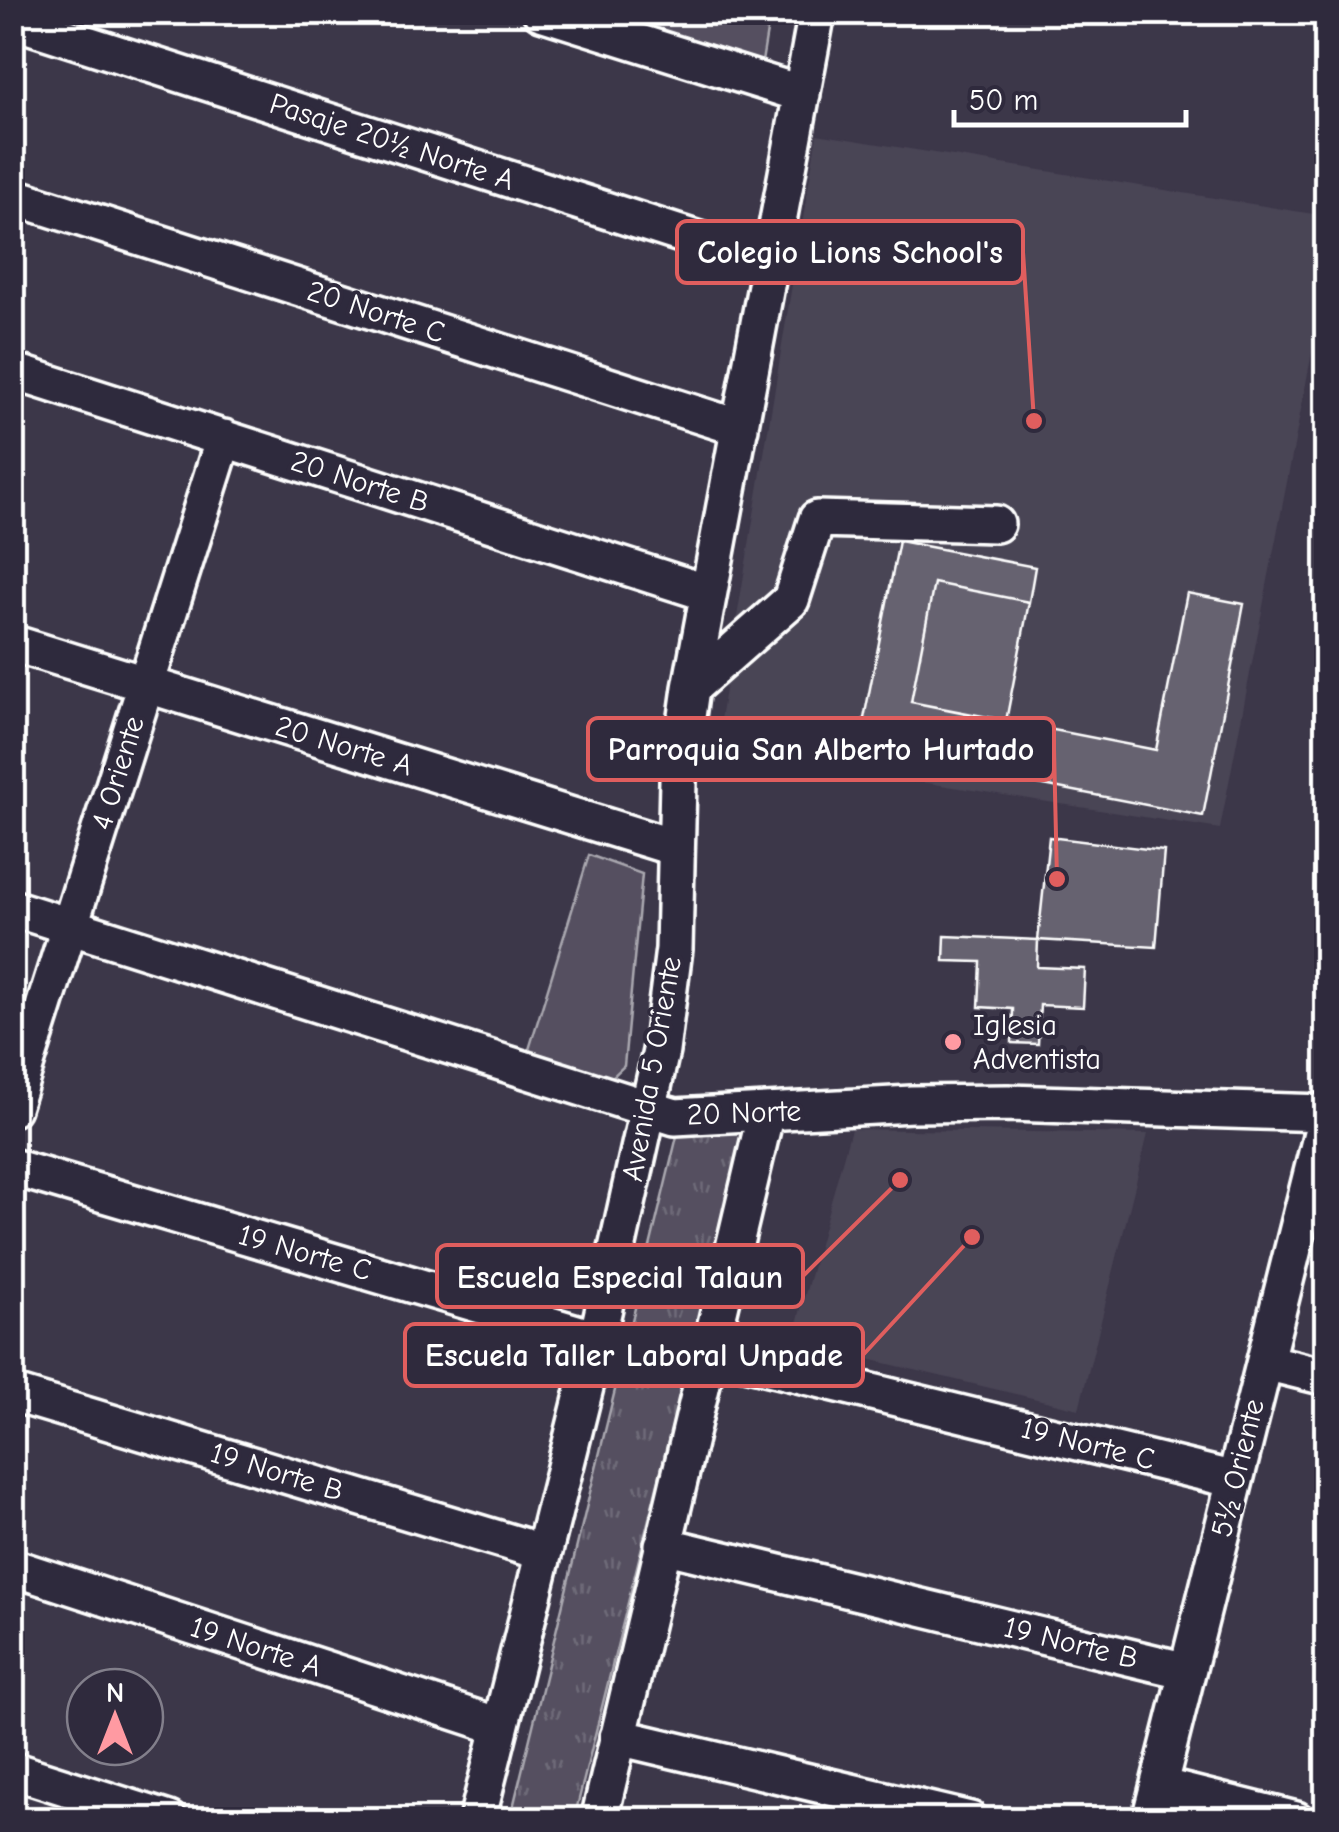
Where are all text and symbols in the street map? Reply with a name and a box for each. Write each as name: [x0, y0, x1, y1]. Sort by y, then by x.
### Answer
scale bar: [954, 65, 1186, 127]
text: 50 m: [969, 83, 1038, 118]
street label: Pasaje 20½ Norte A: [265, 86, 519, 198]
callout: Colegio Lions School's: [677, 221, 1023, 283]
text: Colegio Lions School's: [697, 234, 1003, 271]
street label: 20 Norte C: [303, 273, 449, 351]
street label: 20 Norte B: [287, 443, 433, 521]
street label: 20 Norte A: [271, 709, 417, 783]
street label: 4 Oriente: [84, 712, 152, 834]
callout: Parroquia San Alberto Hurtado: [588, 718, 1054, 780]
text: Parroquia San Alberto Hurtado: [608, 731, 1034, 768]
street label: Avenida 5 Oriente: [615, 954, 689, 1184]
place label: Iglesia Adventista: [973, 1008, 1101, 1077]
marker: Iglesia Adventista: [942, 1031, 964, 1053]
street label: 20 Norte: [686, 1094, 802, 1132]
street label: 19 Norte C: [235, 1217, 375, 1289]
callout: Escuela Especial Talaun: [437, 1245, 803, 1307]
text: Escuela Especial Talaun: [457, 1259, 783, 1296]
callout: Escuela Taller Laboral Unpade: [405, 1324, 863, 1386]
text: Escuela Taller Laboral Unpade: [425, 1337, 843, 1374]
street label: 5½ Oriente: [1204, 1395, 1272, 1541]
street label: 19 Norte C: [1018, 1411, 1158, 1477]
street label: 19 Norte B: [207, 1435, 347, 1509]
street label: 19 Norte A: [186, 1609, 326, 1685]
street label: 19 Norte B: [1000, 1609, 1142, 1677]
north arrow: [65, 1667, 165, 1767]
text: N: [106, 1677, 124, 1709]

